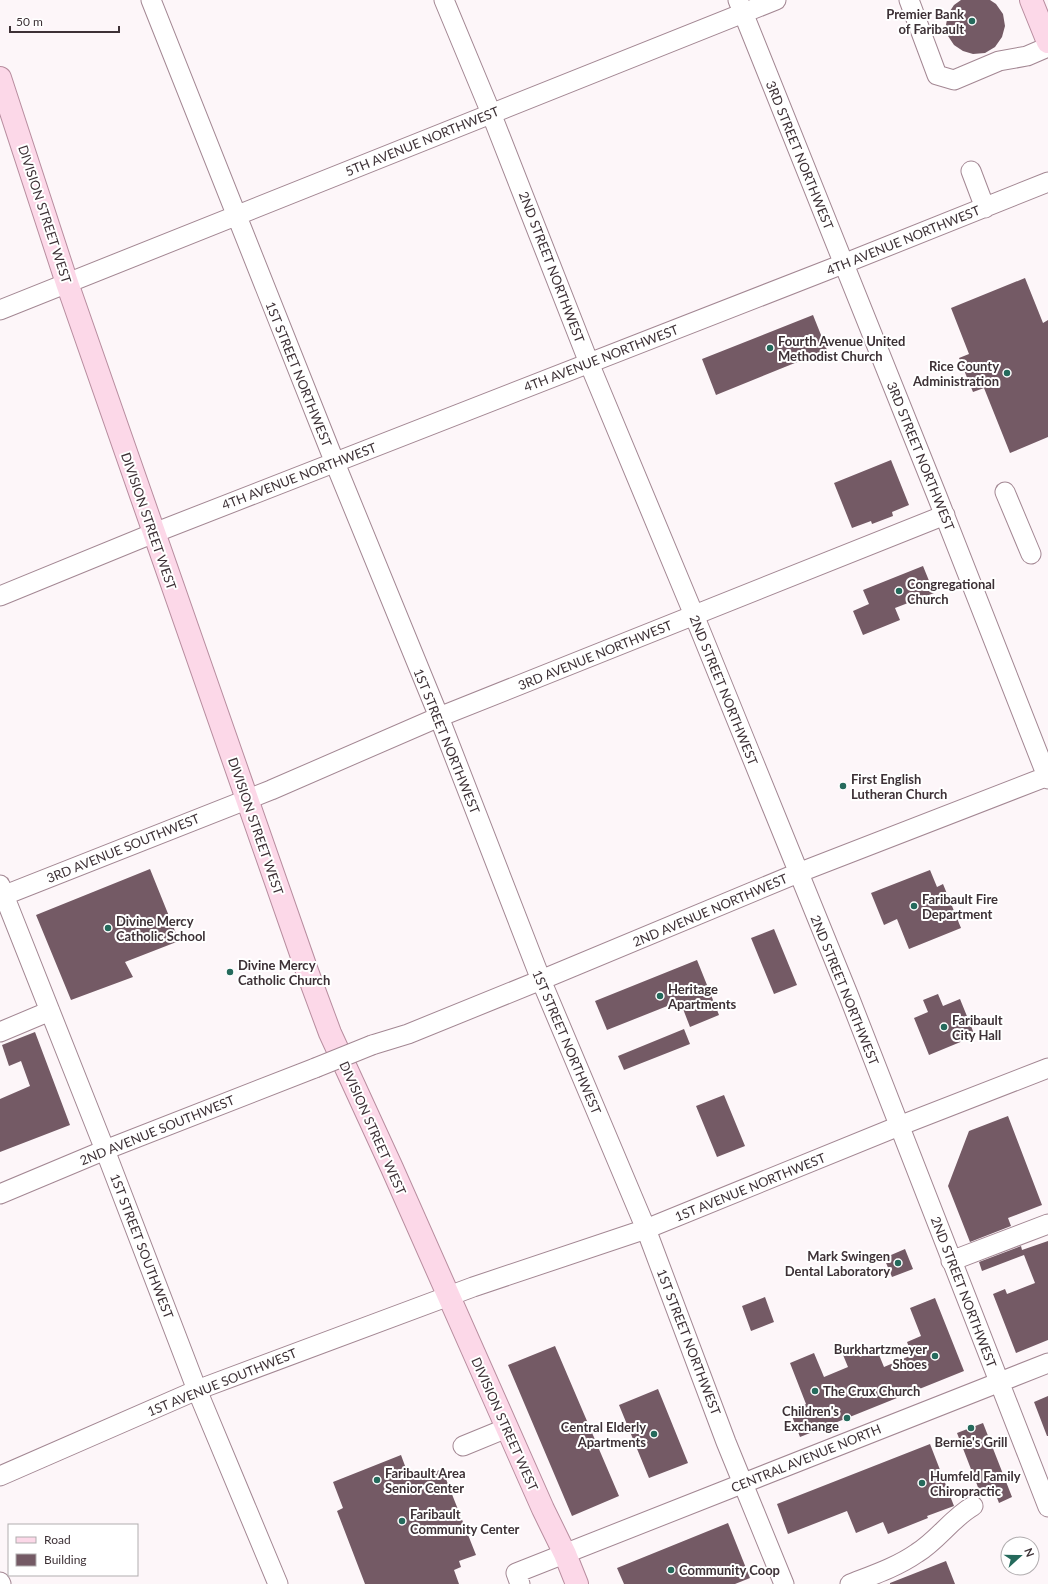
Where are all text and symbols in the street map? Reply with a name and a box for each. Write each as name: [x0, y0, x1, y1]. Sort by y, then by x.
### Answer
place label: Premier Bank of Faribault: [886, 6, 964, 37]
scale bar: [10, 8, 119, 34]
text: 50 m: [16, 14, 43, 29]
marker: Premier Bank of Faribault: [967, 16, 977, 26]
street label: 3RD STREET NORTHWEST: [763, 78, 837, 232]
street label: 5TH AVENUE NORTHWEST: [343, 103, 501, 179]
street label: DIVISION STREET WEST: [15, 143, 75, 285]
street label: 2ND STREET NORTHWEST: [516, 189, 588, 345]
street label: 4TH AVENUE NORTHWEST: [824, 202, 982, 278]
street label: 1ST STREET NORTHWEST: [263, 299, 336, 449]
street label: 4TH AVENUE NORTHWEST: [521, 321, 681, 395]
place label: Fourth Avenue United Methodist Church: [778, 333, 905, 364]
marker: Fourth Avenue United Methodist Church: [765, 343, 775, 353]
place label: Rice County Administration: [912, 358, 999, 389]
marker: Rice County Administration: [1002, 368, 1012, 378]
street label: 3RD STREET NORTHWEST: [884, 379, 958, 533]
street label: 4TH AVENUE NORTHWEST: [219, 439, 379, 513]
street label: DIVISION STREET WEST: [118, 450, 180, 592]
place label: Congregational Church: [907, 576, 995, 607]
marker: Congregational Church: [894, 586, 904, 596]
street label: 2ND STREET NORTHWEST: [686, 613, 762, 768]
street label: 3RD AVENUE NORTHWEST: [516, 617, 675, 693]
street label: 1ST STREET NORTHWEST: [411, 666, 484, 816]
street label: DIVISION STREET WEST: [225, 755, 287, 897]
place label: First English Lutheran Church: [851, 771, 947, 802]
marker: First English Lutheran Church: [838, 781, 848, 791]
street label: 3RD AVENUE SOUTHWEST: [44, 810, 202, 886]
street label: 2ND AVENUE NORTHWEST: [630, 870, 790, 950]
place label: Faribault Fire Department: [922, 891, 998, 922]
marker: Faribault Fire Department: [909, 901, 919, 911]
place label: Divine Mercy Catholic School: [116, 913, 206, 944]
street label: 2ND STREET NORTHWEST: [807, 913, 883, 1068]
marker: Divine Mercy Catholic School: [103, 923, 113, 933]
place label: Divine Mercy Catholic Church: [238, 957, 330, 988]
marker: Divine Mercy Catholic Church: [225, 967, 235, 977]
street label: 1ST STREET NORTHWEST: [529, 967, 605, 1117]
place label: Heritage Apartments: [667, 981, 737, 1012]
marker: Heritage Apartments: [655, 991, 665, 1001]
place label: Faribault City Hall: [952, 1012, 1003, 1043]
marker: Faribault City Hall: [939, 1022, 949, 1032]
street label: DIVISION STREET WEST: [336, 1059, 410, 1197]
street label: 2ND AVENUE SOUTHWEST: [77, 1092, 237, 1168]
street label: 1ST AVENUE NORTHWEST: [672, 1149, 828, 1225]
street label: 1ST STREET SOUTHWEST: [107, 1171, 177, 1321]
street label: 2ND STREET NORTHWEST: [928, 1214, 1000, 1370]
place label: Mark Swingen Dental Laboratory: [785, 1248, 890, 1279]
marker: Mark Swingen Dental Laboratory: [893, 1258, 903, 1268]
street label: 1ST STREET NORTHWEST: [654, 1267, 724, 1418]
place label: Burkhartzmeyer Shoes: [834, 1341, 927, 1372]
street label: 1ST AVENUE SOUTHWEST: [145, 1345, 299, 1419]
marker: Burkhartzmeyer Shoes: [930, 1351, 940, 1361]
street label: DIVISION STREET WEST: [468, 1355, 542, 1493]
place label: The Crux Church: [823, 1383, 920, 1399]
marker: The Crux Church: [810, 1386, 820, 1396]
place label: Children's Exchange: [782, 1403, 839, 1434]
marker: Children's Exchange: [842, 1413, 852, 1423]
place label: Central Elderly Apartments: [561, 1419, 646, 1450]
street label: CENTRAL AVENUE NORTH: [729, 1421, 883, 1495]
marker: Bernie's Grill: [966, 1423, 976, 1433]
marker: Central Elderly Apartments: [649, 1429, 659, 1439]
place label: Bernie's Grill: [935, 1434, 1008, 1450]
place label: Faribault Area Senior Center: [385, 1465, 466, 1496]
place label: Humfeld Family Chiropractic: [930, 1468, 1021, 1499]
marker: Faribault Area Senior Center: [372, 1475, 382, 1485]
marker: Humfeld Family Chiropractic: [917, 1478, 927, 1488]
place label: Faribault Community Center: [410, 1506, 520, 1537]
marker: Faribault Community Center: [397, 1516, 407, 1526]
legend: [8, 1524, 138, 1576]
text: Road: [44, 1532, 71, 1547]
north arrow: [1000, 1536, 1040, 1576]
text: N: [1022, 1546, 1037, 1559]
text: Building: [44, 1552, 87, 1567]
place label: Community Coop: [679, 1562, 780, 1578]
marker: Community Coop: [666, 1565, 676, 1575]

